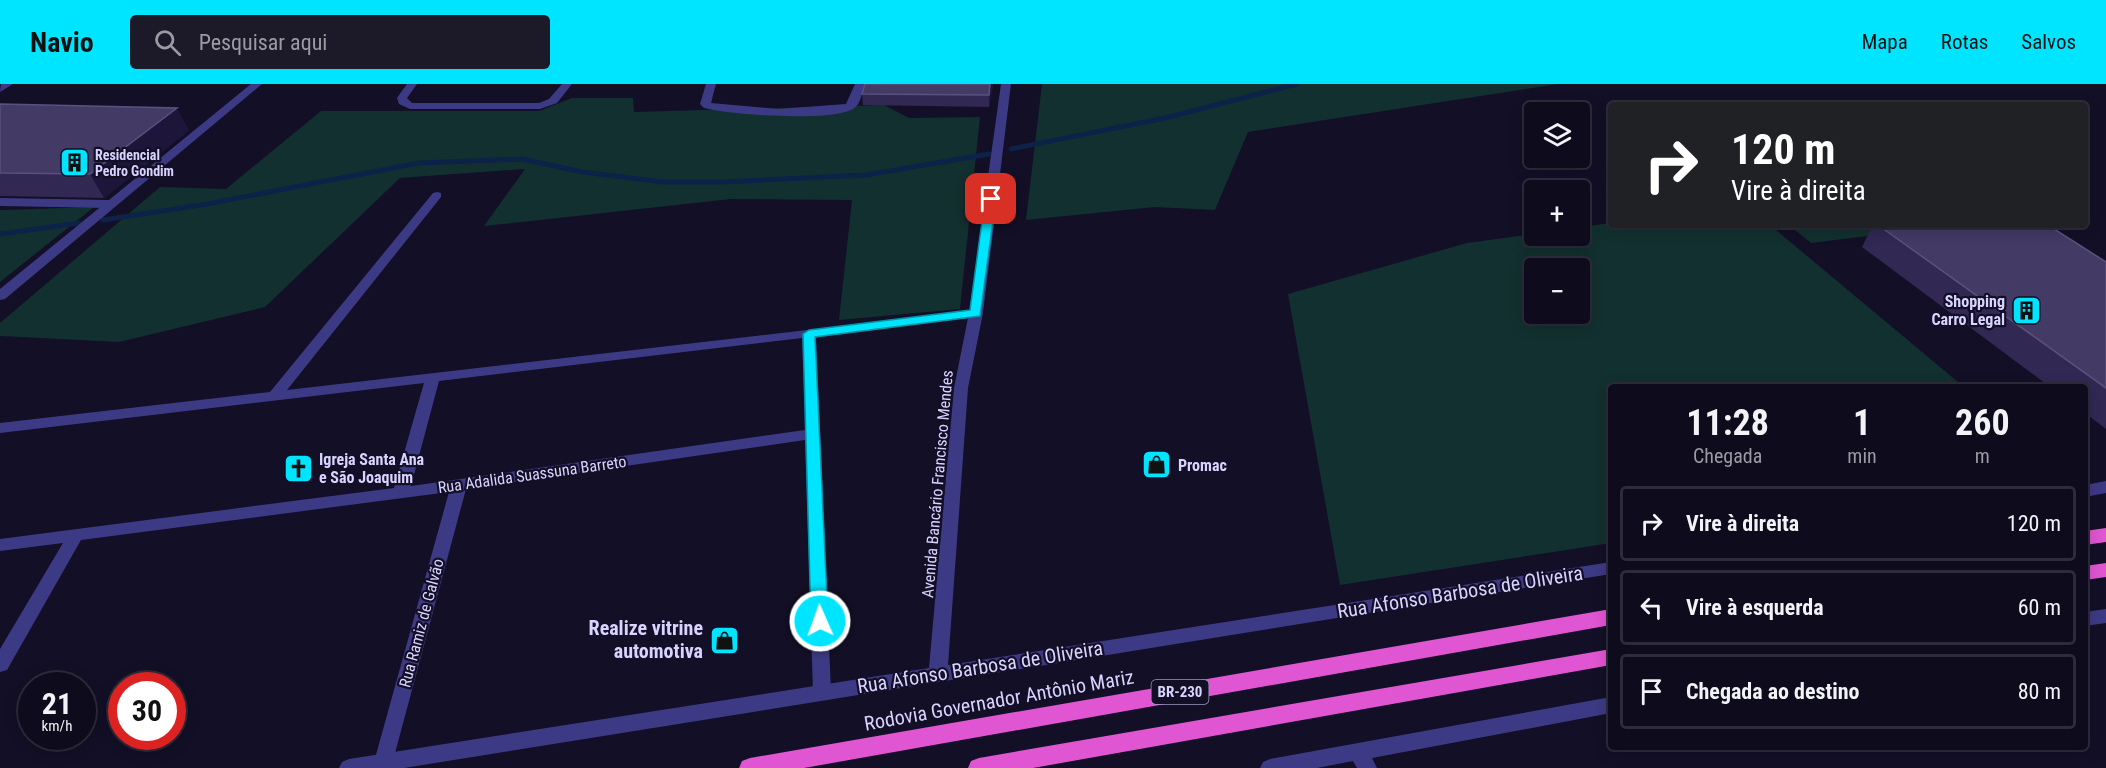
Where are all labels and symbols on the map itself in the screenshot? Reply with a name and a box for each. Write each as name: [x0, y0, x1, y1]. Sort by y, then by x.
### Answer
building icon: Residencial Pedro Gondim: [58, 147, 90, 179]
place label: Residencial Pedro Gondim: [95, 147, 174, 179]
pin: [965, 173, 1016, 224]
place label: Shopping Carro Legal: [1931, 292, 2005, 329]
building icon: Shopping Carro Legal: [2010, 294, 2042, 326]
street label: Avenida Bancário Francisco Mendes: [918, 370, 957, 599]
shop icon: Promac: [1141, 449, 1173, 481]
place label: Igreja Santa Ana e São Joaquim: [319, 450, 425, 487]
church icon: Igreja Santa Ana e São Joaquim: [282, 452, 314, 484]
street label: Rua Adalida Suassuna Barreto: [437, 452, 628, 497]
place label: Promac: [1178, 456, 1227, 475]
street label: Rua Ramiz de Galvão: [395, 557, 448, 690]
street label: Rua Afonso Barbosa de Oliveira: [1335, 561, 1585, 623]
position arrow: [788, 589, 852, 653]
place label: Realize vitrine automotiva: [589, 616, 703, 663]
shop icon: Realize vitrine automotiva: [708, 624, 740, 656]
street label: Rua Afonso Barbosa de Oliveira: [855, 636, 1105, 698]
street label: Rodovia Governador Antônio Mariz: [862, 664, 1136, 736]
speed limit sign: 30: [108, 672, 186, 750]
road number: BR-230: [1152, 680, 1208, 704]

